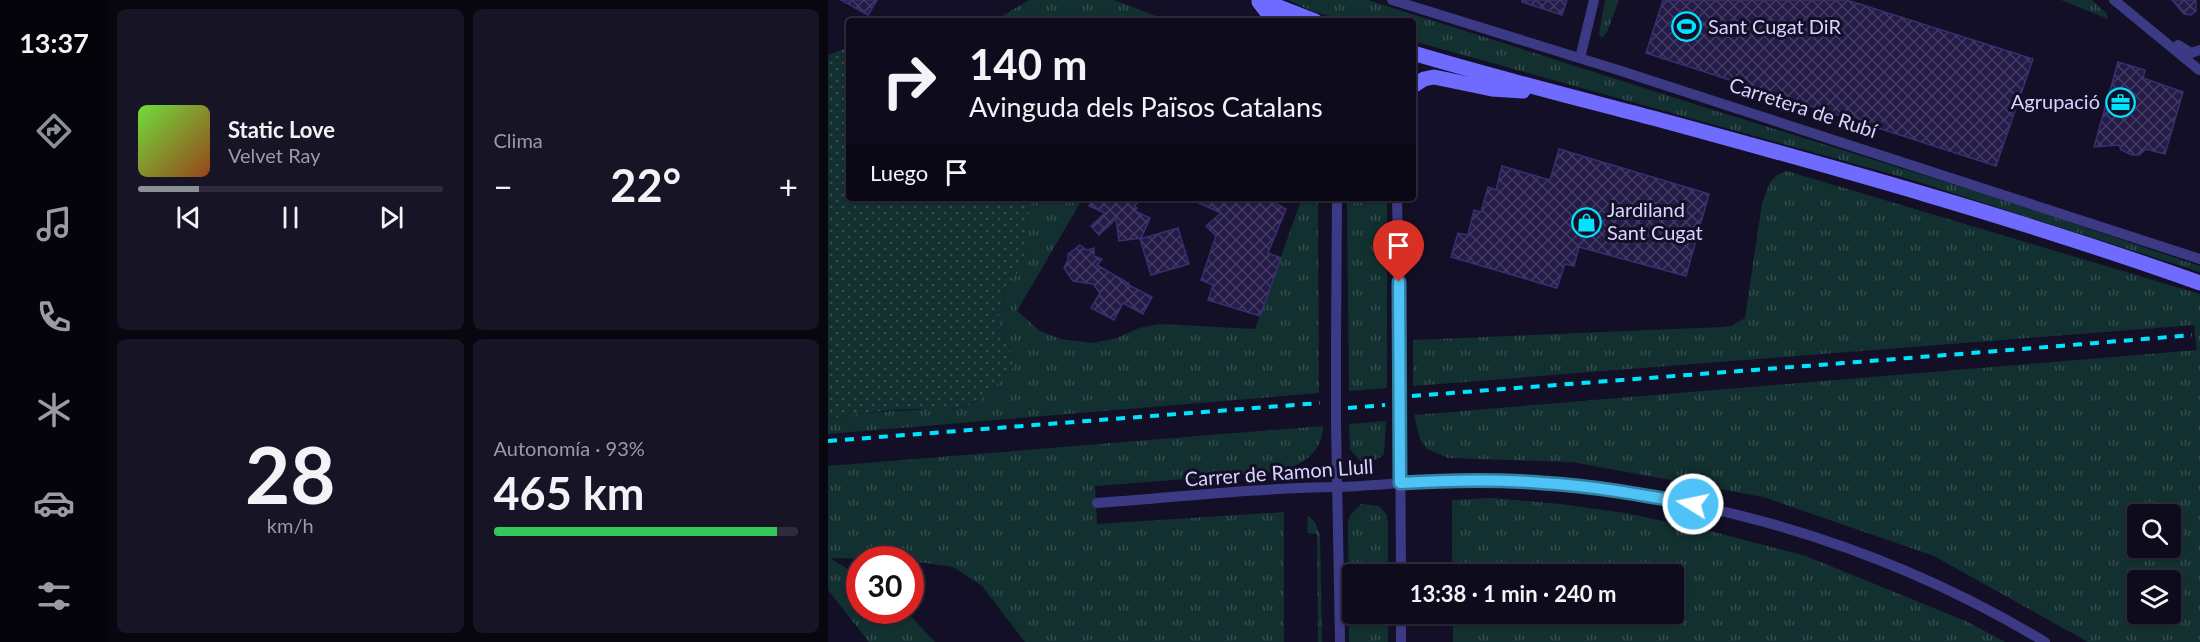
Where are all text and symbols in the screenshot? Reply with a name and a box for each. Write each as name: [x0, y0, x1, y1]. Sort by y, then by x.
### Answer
sports icon: Sant Cugat DiR: [1671, 11, 1703, 43]
place label: Sant Cugat DiR: [1708, 14, 1841, 38]
text: 13:37: [19, 26, 89, 59]
text: 140 m: [969, 39, 1087, 89]
icon: right: [870, 42, 948, 120]
street label: Carretera de Rubí: [1726, 72, 1881, 143]
office icon: Agrupació: [2105, 86, 2137, 118]
place label: Agrupació: [2011, 89, 2100, 113]
text: Avinguda dels Països Catalans: [969, 90, 1323, 123]
icon: directions: [33, 110, 75, 152]
text: Static Love: [228, 116, 335, 143]
text: Clima: [494, 128, 543, 152]
text: Velvet Ray: [228, 143, 321, 167]
icon: arrive: [940, 156, 973, 189]
text: 22°: [610, 158, 681, 212]
text: Luego: [870, 159, 928, 186]
text: −: [494, 166, 513, 206]
text: +: [779, 166, 798, 206]
place label: Jardiland Sant Cugat: [1607, 197, 1703, 244]
icon: previous: [172, 201, 205, 234]
icon: pause: [274, 201, 307, 234]
icon: next: [375, 201, 408, 234]
icon: music: [33, 203, 75, 245]
shop icon: Jardiland Sant Cugat: [1570, 206, 1602, 238]
pin: [1373, 220, 1424, 282]
icon: arrive: [1382, 229, 1415, 262]
icon: phone: [33, 296, 75, 338]
icon: climate: [33, 389, 75, 431]
text: 28: [245, 427, 335, 521]
text: Autonomía · 93%: [494, 436, 645, 460]
street label: Carrer de Ramon Llull: [1184, 453, 1374, 491]
text: 465 km: [494, 466, 644, 520]
position arrow: [1661, 472, 1725, 536]
icon: car: [33, 482, 75, 524]
map controls: [2127, 504, 2181, 624]
button: search: [2127, 504, 2181, 558]
text: km/h: [267, 513, 314, 537]
speed limit sign: 30: [846, 546, 924, 624]
button: layers: [2127, 570, 2181, 624]
icon: filters: [33, 575, 75, 617]
text: 13:38 · 1 min · 240 m: [1410, 580, 1616, 607]

